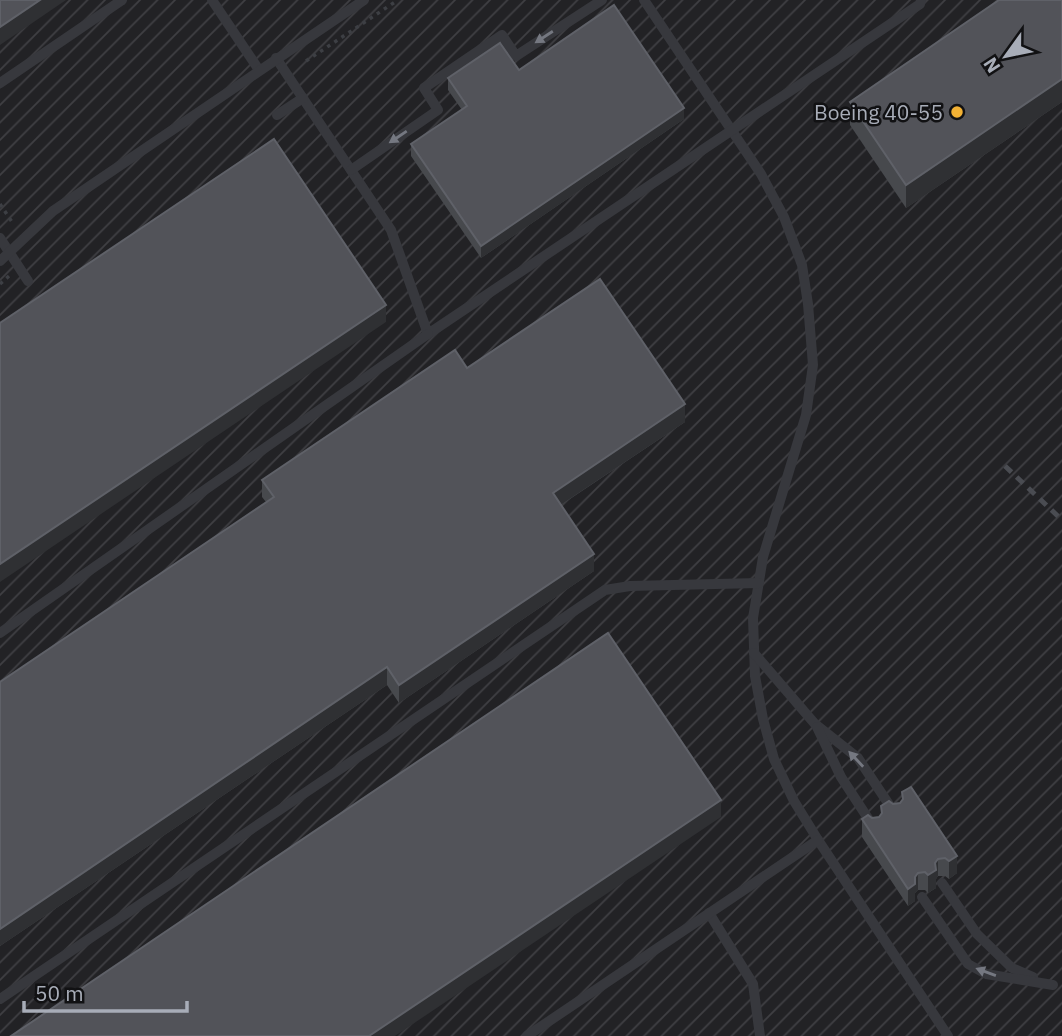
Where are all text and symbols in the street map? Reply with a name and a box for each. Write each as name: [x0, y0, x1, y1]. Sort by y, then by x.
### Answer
north arrow: [971, 21, 1041, 91]
one-way arrow: [535, 31, 554, 44]
text: N: [978, 53, 1006, 78]
place label: Boeing 40-55: [814, 98, 943, 126]
marker: Boeing 40-55: [949, 104, 965, 120]
one-way arrow: [389, 130, 407, 144]
one-way arrow: [848, 751, 864, 768]
one-way arrow: [975, 966, 996, 977]
scale bar: [24, 970, 187, 1014]
text: 50 m: [35, 979, 84, 1007]

